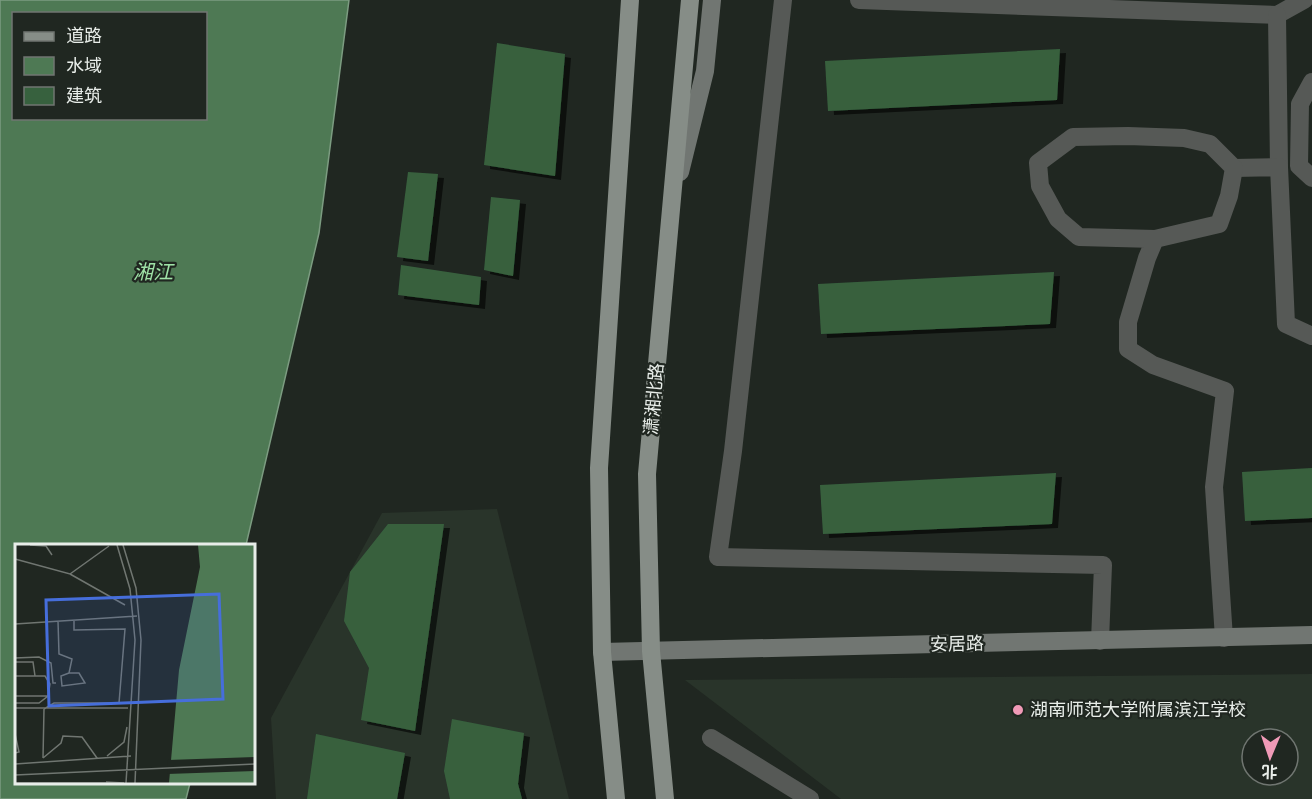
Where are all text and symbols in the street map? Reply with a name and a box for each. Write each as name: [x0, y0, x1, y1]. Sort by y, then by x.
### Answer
legend: [12, 12, 207, 120]
text: 道路: [66, 24, 102, 47]
text: 水域: [66, 54, 102, 77]
text: 建筑: [66, 84, 102, 107]
water label: 湘江: [133, 258, 175, 285]
street label: 潇湘北路: [639, 362, 668, 436]
inset map: [15, 544, 255, 784]
street label: 安居路: [930, 632, 984, 655]
place label: 湖南师范大学附属滨江学校: [1030, 698, 1246, 721]
marker: 湖南师范大学附属滨江学校: [1011, 703, 1025, 717]
north arrow: [1240, 727, 1300, 787]
text: 北: [1261, 762, 1278, 782]

